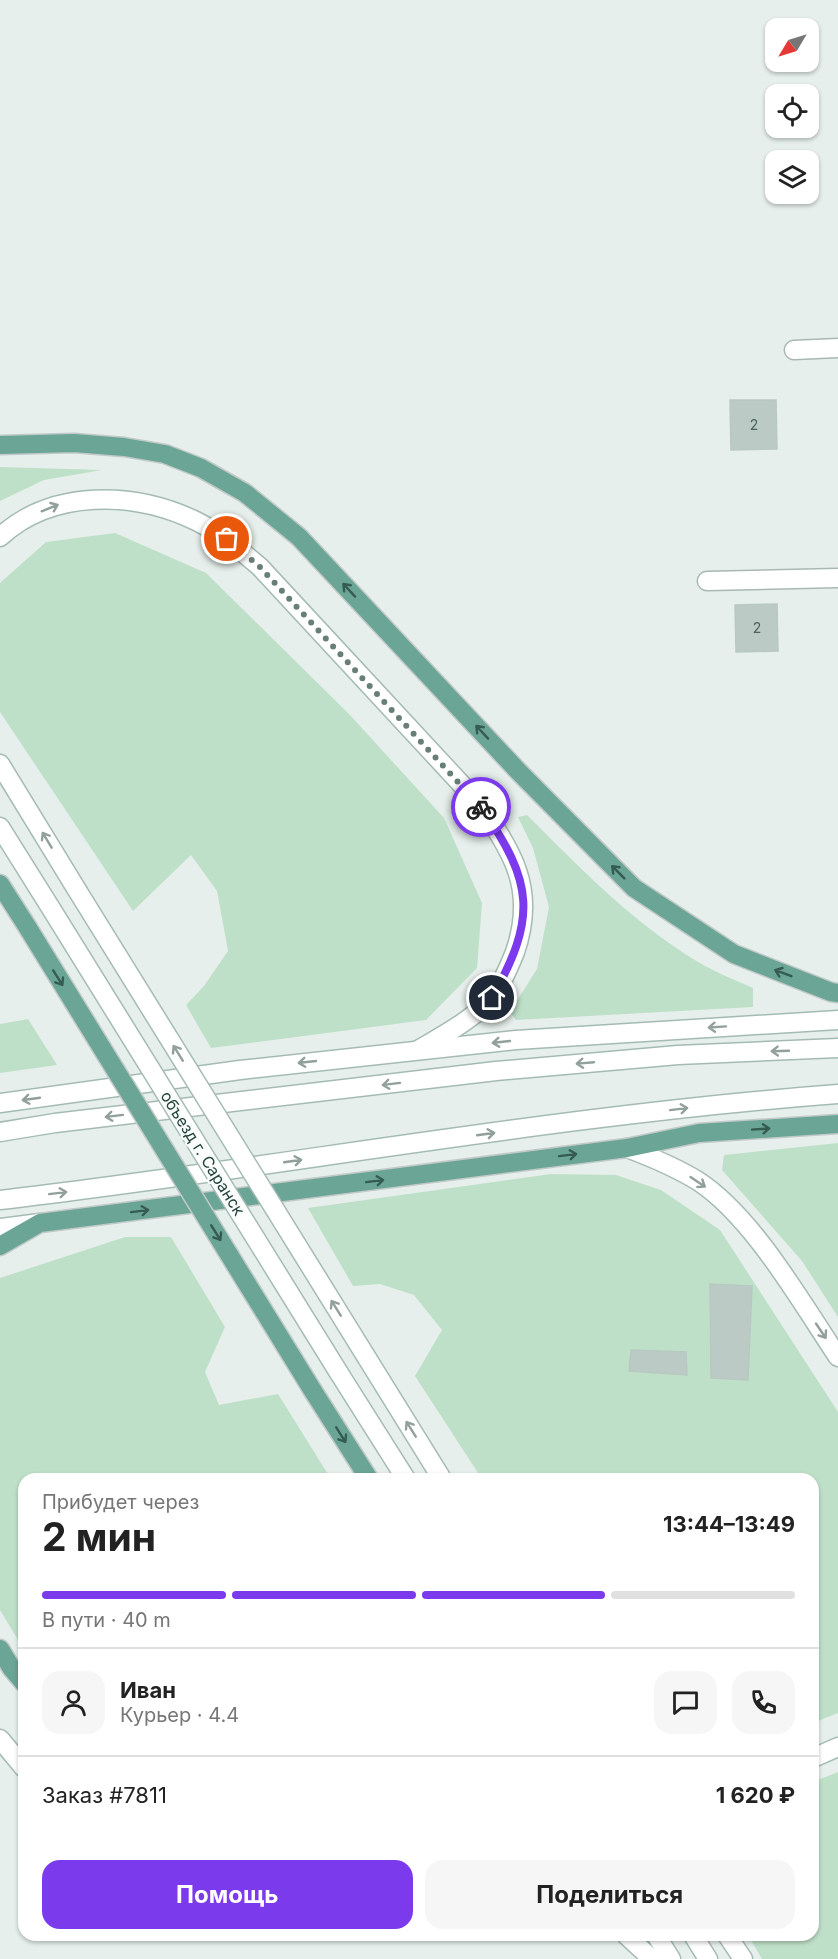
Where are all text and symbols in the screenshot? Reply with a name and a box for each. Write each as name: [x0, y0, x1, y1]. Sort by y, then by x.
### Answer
north arrow: [765, 18, 819, 72]
map controls: [765, 18, 819, 204]
button: locate: [765, 84, 819, 138]
button: layers: [765, 150, 819, 204]
house number: 2: [750, 416, 758, 433]
one-way arrow: [40, 502, 58, 513]
pin: [201, 513, 252, 564]
icon: bag: [210, 522, 243, 555]
one-way arrow: [342, 583, 356, 598]
house number: 2: [753, 619, 761, 636]
one-way arrow: [475, 725, 489, 740]
courier: [451, 777, 511, 837]
icon: bike: [465, 791, 498, 824]
one-way arrow: [40, 832, 52, 849]
one-way arrow: [611, 865, 625, 880]
one-way arrow: [774, 967, 793, 978]
one-way arrow: [52, 969, 65, 986]
pin: [466, 972, 517, 1023]
icon: home: [475, 981, 508, 1014]
one-way arrow: [707, 1022, 727, 1033]
one-way arrow: [492, 1037, 512, 1048]
one-way arrow: [172, 1045, 184, 1062]
one-way arrow: [770, 1045, 790, 1056]
one-way arrow: [298, 1057, 318, 1068]
one-way arrow: [576, 1058, 595, 1069]
one-way arrow: [382, 1078, 402, 1089]
street label: объезд г. Саранск: [157, 1087, 250, 1219]
one-way arrow: [21, 1094, 41, 1105]
one-way arrow: [669, 1103, 689, 1114]
one-way arrow: [105, 1111, 124, 1122]
one-way arrow: [750, 1123, 770, 1134]
one-way arrow: [476, 1129, 495, 1140]
one-way arrow: [557, 1150, 577, 1161]
one-way arrow: [283, 1156, 302, 1167]
one-way arrow: [364, 1175, 384, 1186]
one-way arrow: [689, 1176, 705, 1188]
one-way arrow: [48, 1187, 68, 1198]
one-way arrow: [129, 1206, 149, 1217]
one-way arrow: [210, 1224, 222, 1241]
one-way arrow: [330, 1300, 342, 1317]
one-way arrow: [815, 1323, 827, 1339]
one-way arrow: [405, 1421, 417, 1438]
one-way arrow: [335, 1426, 347, 1443]
text: Прибудет через: [42, 1490, 199, 1514]
text: 13:44–13:49: [663, 1511, 795, 1537]
text: 2 мин: [42, 1513, 156, 1560]
text: В пути · 40 m: [42, 1608, 171, 1632]
button: person: [42, 1671, 105, 1734]
button: chat: [654, 1671, 717, 1734]
button: phone: [732, 1671, 795, 1734]
text: Иван: [120, 1677, 176, 1703]
text: Курьер · 4.4: [120, 1703, 239, 1727]
text: Заказ #7811: [42, 1782, 167, 1808]
text: 1 620 ₽: [716, 1782, 795, 1808]
button: Помощь: [42, 1860, 413, 1929]
button: Поделиться: [425, 1860, 795, 1929]

